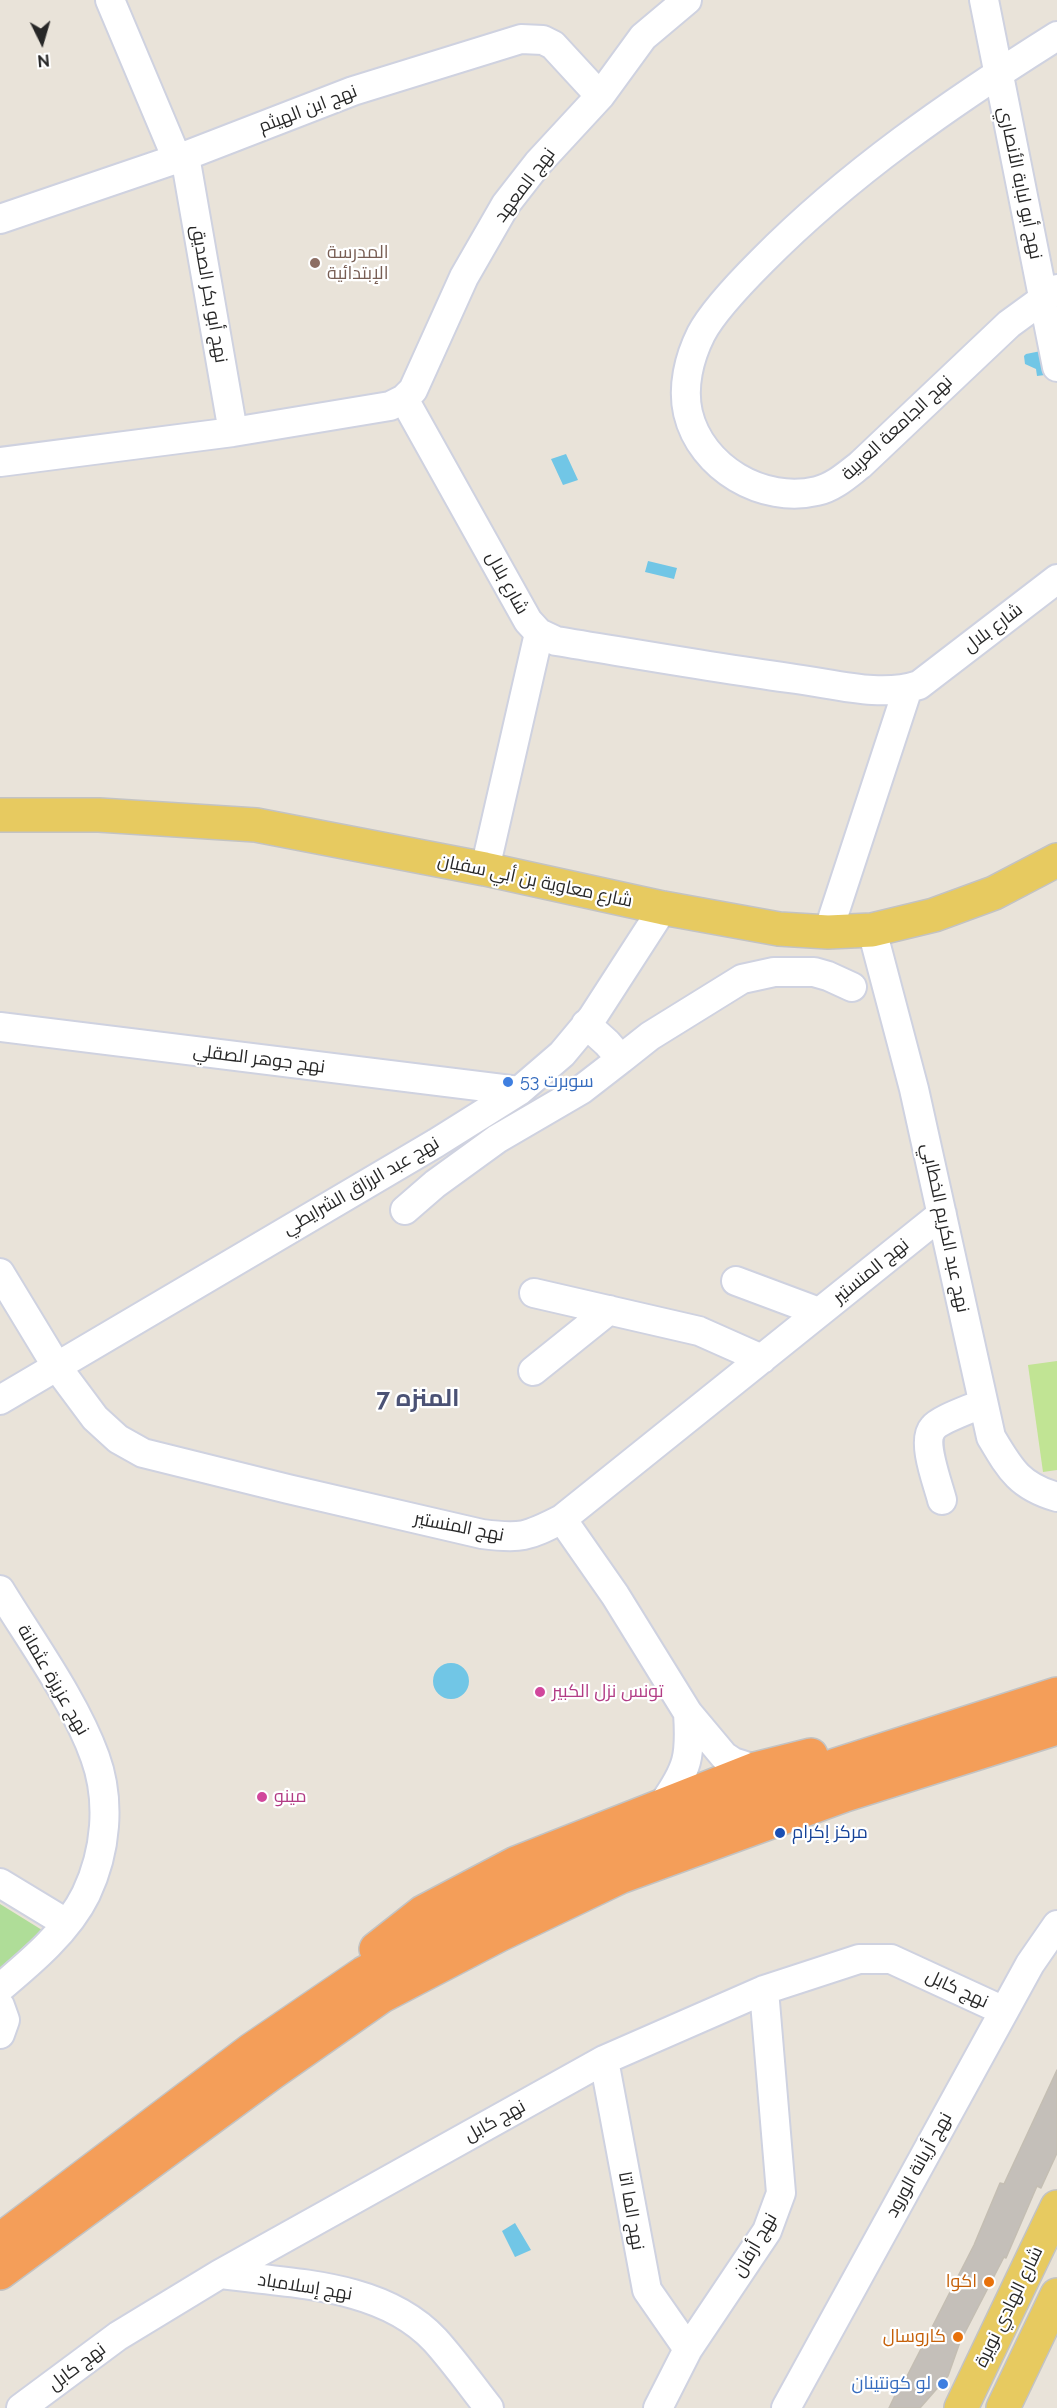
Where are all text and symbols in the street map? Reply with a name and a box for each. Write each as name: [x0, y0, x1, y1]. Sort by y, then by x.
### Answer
north arrow: [12, 12, 72, 72]
text: N: [37, 50, 51, 70]
street label: نهج ابن الهيثم: [256, 80, 360, 138]
street label: نهج أبو لبابة الأنصاري: [993, 105, 1047, 261]
street label: نهج المعهد: [490, 144, 560, 226]
street label: نهج أبو بكر الصديق: [186, 223, 232, 365]
place label: المدرسة الإبتدائية: [327, 242, 389, 284]
marker: المدرسة الإبتدائية: [308, 256, 322, 270]
street label: نهج الجامعة العربية: [837, 371, 957, 485]
street label: شارع بلال: [481, 548, 533, 618]
street label: شارع بلال: [959, 599, 1027, 657]
street label: شارع معاوية بن أبي سفيان: [436, 850, 634, 912]
street label: نهج جوهر الصقلي: [192, 1040, 326, 1078]
place label: سوبرت 53: [520, 1071, 594, 1093]
marker: سوبرت 53: [501, 1075, 515, 1089]
street label: نهج عبد الرزاق الشرايطي: [279, 1132, 443, 1240]
street label: نهج عبد الكريم الخطابي: [916, 1141, 974, 1315]
street label: نهج المنستير: [829, 1234, 913, 1308]
district label: المنزه 7: [376, 1385, 460, 1413]
street label: نهج المنستير: [412, 1508, 506, 1546]
street label: نهج عزيزة عثمانة: [13, 1621, 93, 1739]
place label: تونس نزل الكبير: [552, 1681, 663, 1703]
marker: تونس نزل الكبير: [533, 1685, 547, 1699]
place label: مينو: [274, 1786, 307, 1808]
marker: مينو: [255, 1790, 269, 1804]
place label: مركز إكرام: [792, 1822, 868, 1844]
marker: مركز إكرام: [773, 1826, 787, 1840]
street label: نهج كابل: [922, 1965, 992, 2013]
street label: نهج كابل: [461, 2095, 529, 2147]
street label: نهج أريانة الورود: [881, 2109, 957, 2221]
street label: نهج الما اتا: [613, 2170, 649, 2252]
street label: نهج أرفان: [728, 2209, 782, 2281]
street label: شارع الهادي نويرة: [970, 2243, 1048, 2371]
street label: نهج إسلامباد: [256, 2269, 354, 2305]
place label: اكوا: [946, 2271, 977, 2293]
marker: اكوا: [982, 2275, 996, 2289]
place label: كاروسال: [883, 2326, 946, 2348]
marker: كاروسال: [951, 2330, 965, 2344]
street label: نهج كابل: [44, 2338, 110, 2396]
place label: لو كونتينان: [851, 2373, 931, 2395]
marker: لو كونتينان: [936, 2377, 950, 2391]

